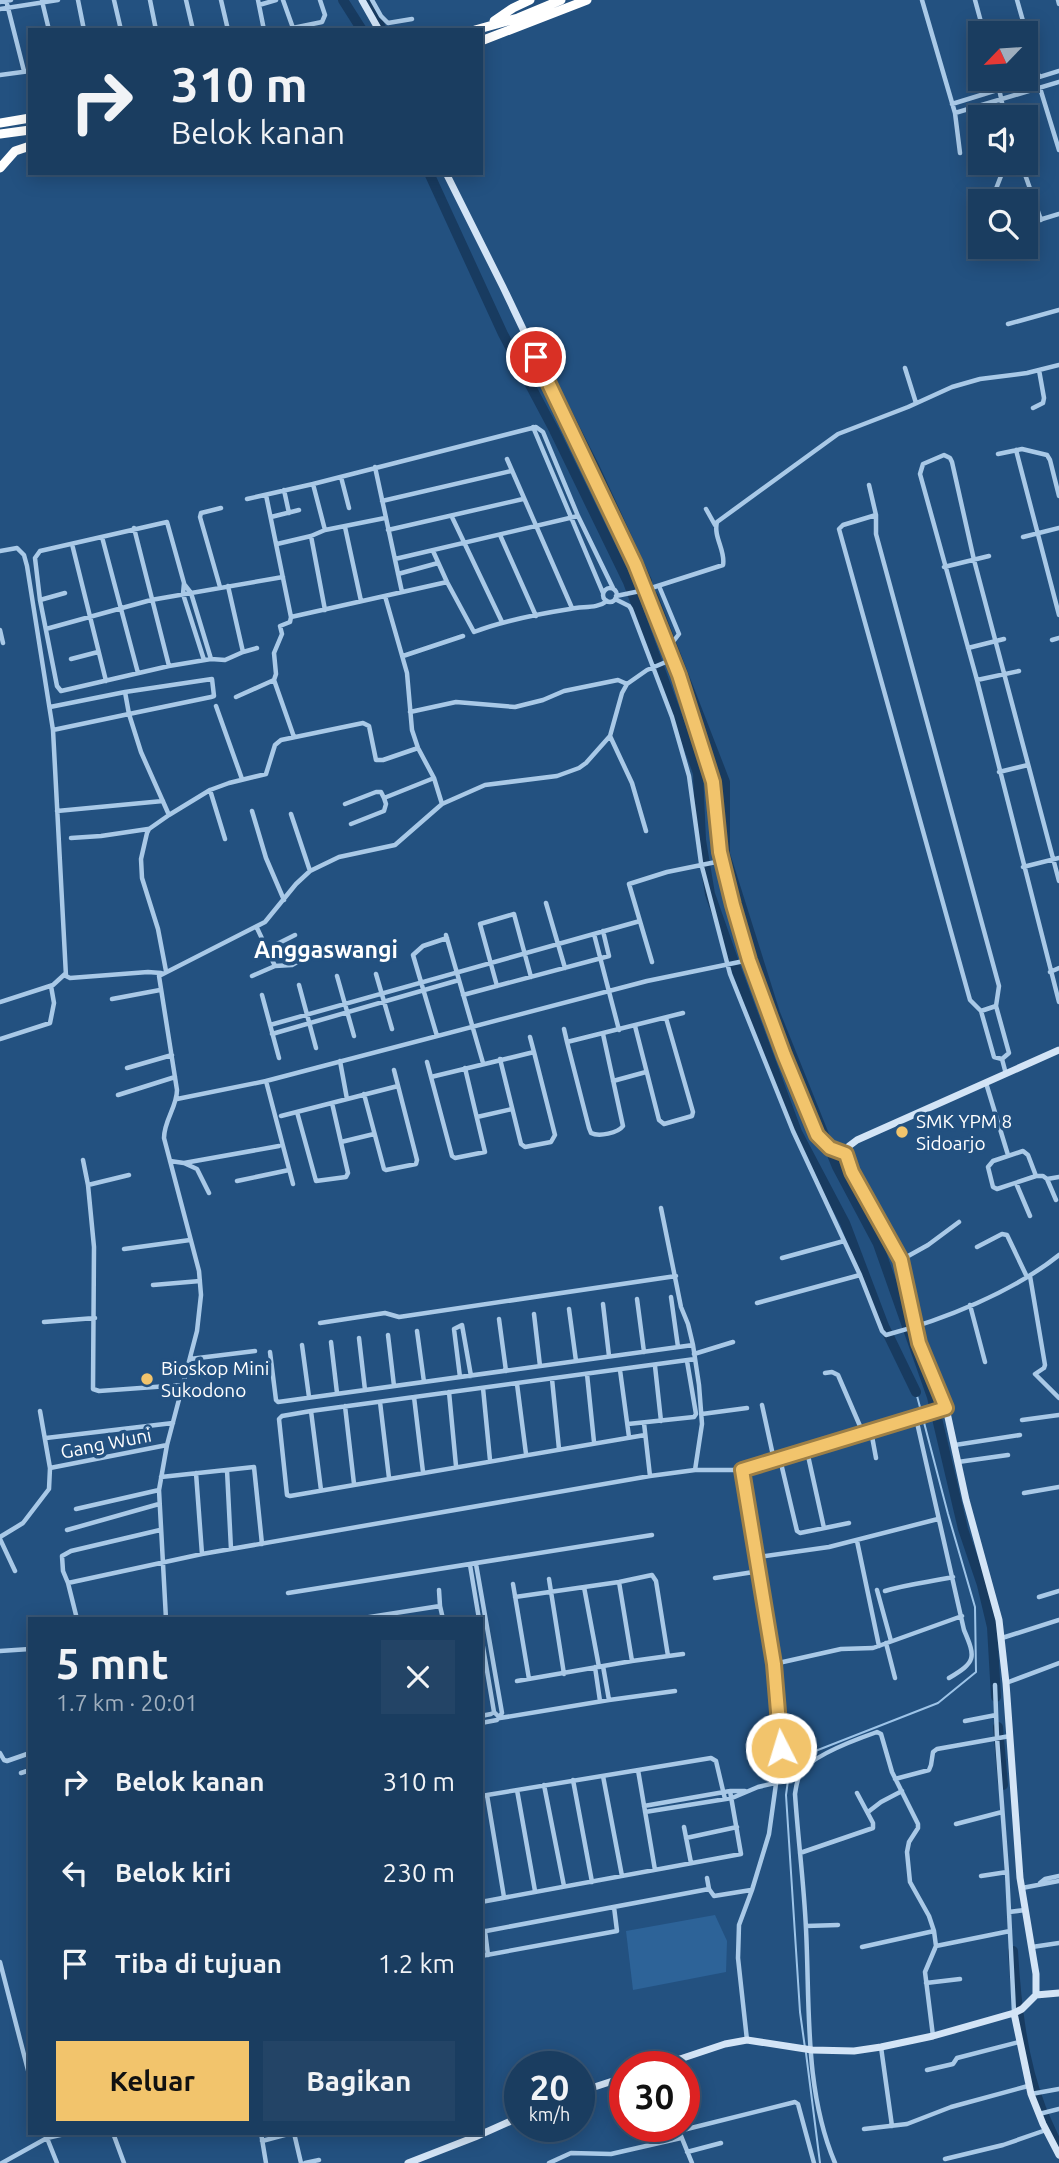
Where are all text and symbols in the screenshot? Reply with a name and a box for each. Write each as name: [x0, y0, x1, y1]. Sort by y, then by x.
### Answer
north arrow: [968, 21, 1038, 91]
map controls: [968, 21, 1038, 259]
icon: right: [56, 56, 147, 147]
text: 310 m: [171, 56, 308, 111]
button: sound: [968, 105, 1038, 175]
text: Belok kanan: [171, 114, 345, 150]
button: search: [968, 189, 1038, 259]
pin: [506, 327, 566, 387]
icon: arrive: [517, 338, 555, 376]
district label: Anggaswangi: [254, 937, 398, 962]
place label: SMK YPM 8 Sidoarjo: [916, 1110, 1012, 1154]
marker: SMK YPM 8 Sidoarjo: [894, 1124, 910, 1140]
place label: Bioskop Mini Sukodono: [161, 1357, 269, 1401]
marker: Bioskop Mini Sukodono: [139, 1371, 155, 1387]
street label: Gang Wuni: [59, 1423, 153, 1463]
text: 5 mnt: [56, 1640, 169, 1687]
button: close: [381, 1640, 455, 1714]
text: 1.7 km · 20:01: [56, 1690, 198, 1715]
position arrow: [744, 1711, 818, 1785]
icon: right: [56, 1763, 94, 1801]
text: Belok kanan: [115, 1767, 265, 1796]
text: 310 m: [383, 1767, 455, 1796]
icon: left: [56, 1854, 94, 1892]
text: Belok kiri: [115, 1858, 231, 1887]
text: 230 m: [383, 1858, 455, 1887]
icon: arrive: [56, 1945, 94, 1983]
text: Tiba di tujuan: [115, 1949, 282, 1978]
text: 1.2 km: [378, 1949, 455, 1978]
button: Keluar: [56, 2041, 249, 2121]
button: Bagikan: [263, 2041, 455, 2121]
speed limit sign: 30: [609, 2051, 700, 2142]
text: 20: [530, 2067, 569, 2107]
text: km/h: [529, 2104, 570, 2124]

